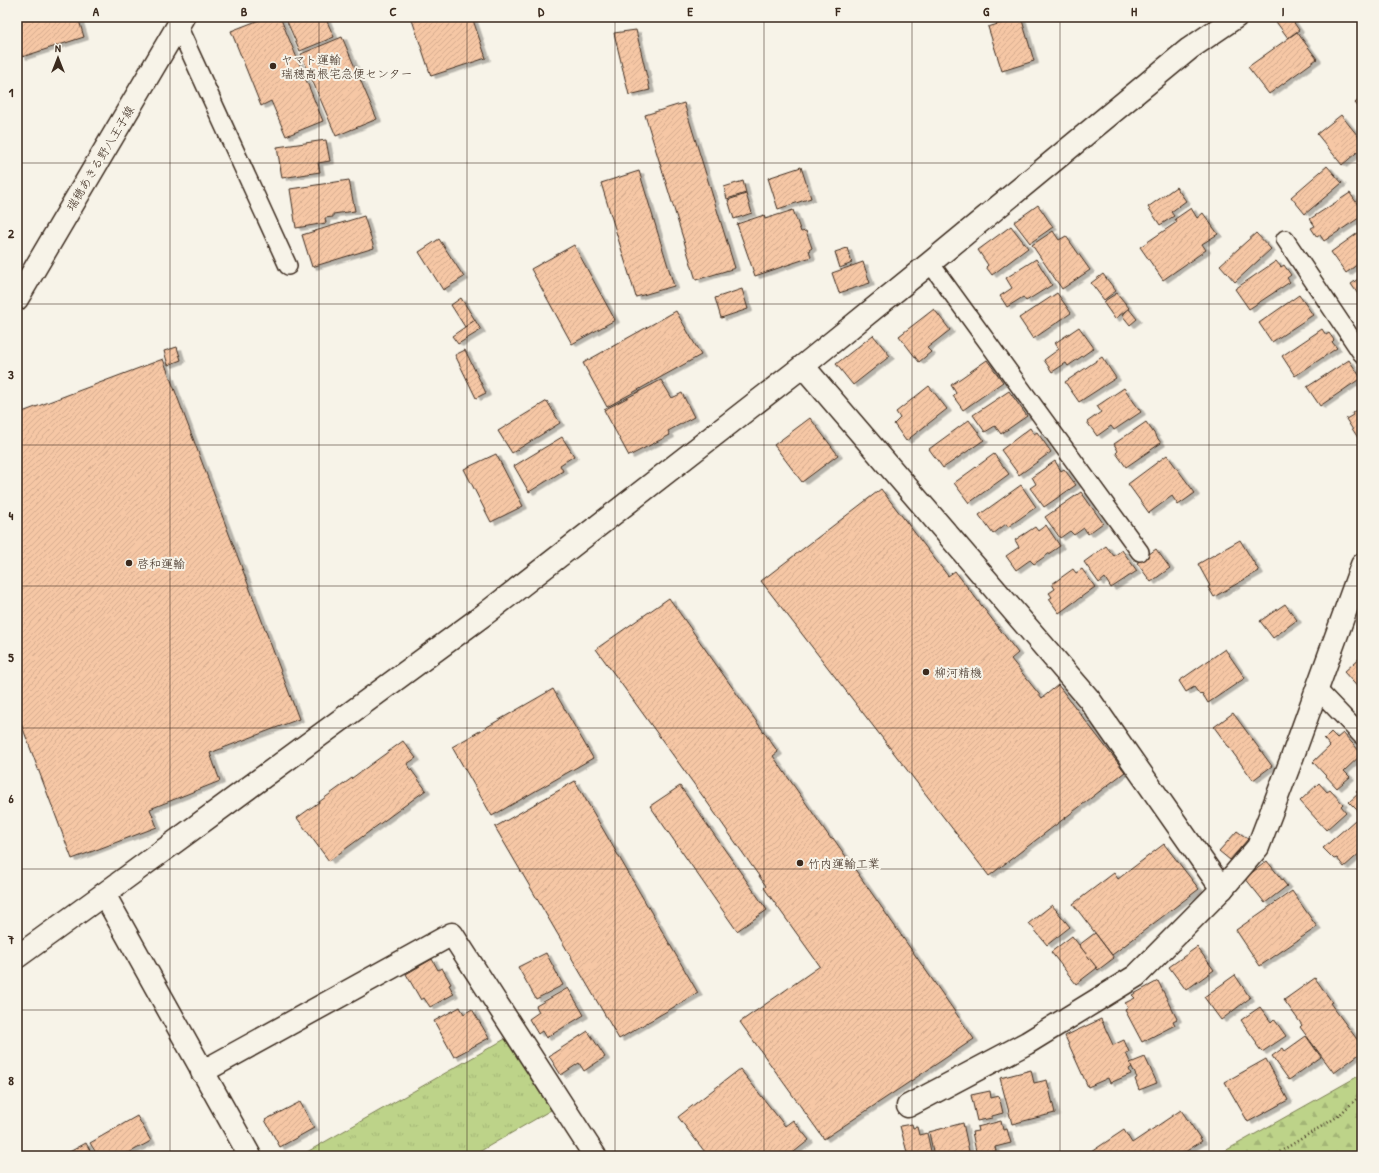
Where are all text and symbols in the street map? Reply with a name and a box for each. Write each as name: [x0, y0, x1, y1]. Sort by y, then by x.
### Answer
text: A: [93, 2, 100, 20]
text: B: [241, 2, 248, 20]
text: C: [389, 2, 397, 20]
text: D: [538, 2, 545, 20]
text: E: [687, 2, 693, 20]
text: F: [835, 2, 842, 20]
text: G: [983, 2, 990, 20]
text: H: [1131, 2, 1137, 20]
text: I: [1281, 2, 1285, 20]
north arrow: [38, 38, 78, 78]
text: N: [55, 41, 61, 55]
place label: ヤマト運輸 瑞穂高根宅急便センター: [281, 51, 413, 82]
marker: ヤマト運輸 瑞穂高根宅急便センター: [268, 61, 278, 71]
text: 1: [9, 83, 14, 101]
street label: 瑞穂あきる野八王子線: [62, 102, 138, 214]
text: 2: [8, 224, 15, 242]
text: 3: [8, 365, 14, 383]
text: 4: [9, 506, 14, 524]
place label: 啓和運輸: [137, 555, 185, 572]
marker: 啓和運輸: [124, 558, 134, 568]
text: 5: [8, 648, 14, 666]
place label: 柳河精機: [934, 664, 982, 681]
marker: 柳河精機: [921, 667, 931, 677]
text: 6: [8, 789, 14, 807]
place label: 竹内運輸工業: [808, 855, 880, 872]
marker: 竹内運輸工業: [795, 858, 805, 868]
text: 7: [7, 930, 15, 948]
text: 8: [8, 1071, 14, 1089]

